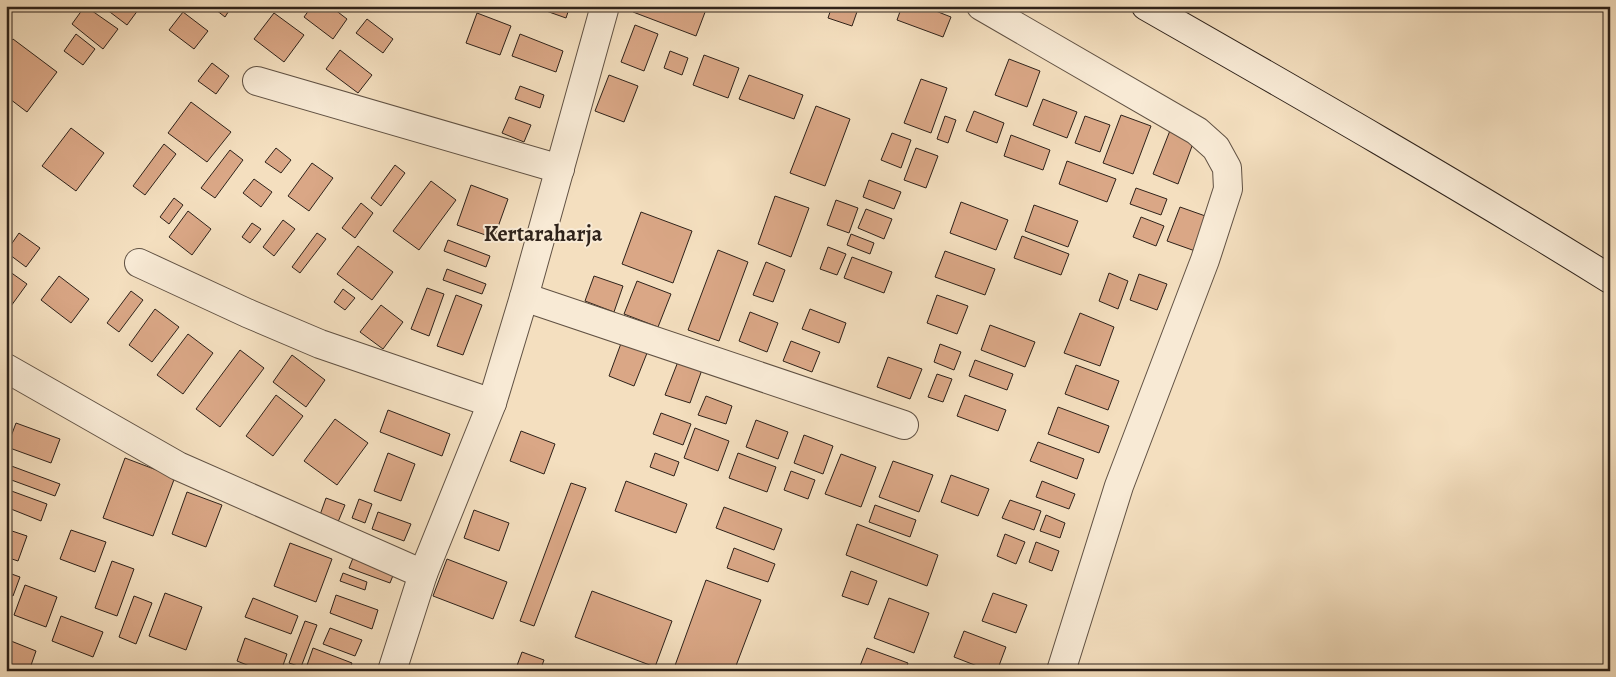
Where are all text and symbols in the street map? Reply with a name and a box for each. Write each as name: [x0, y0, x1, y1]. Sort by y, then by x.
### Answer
district label: Kertaraharja: [484, 219, 603, 249]

